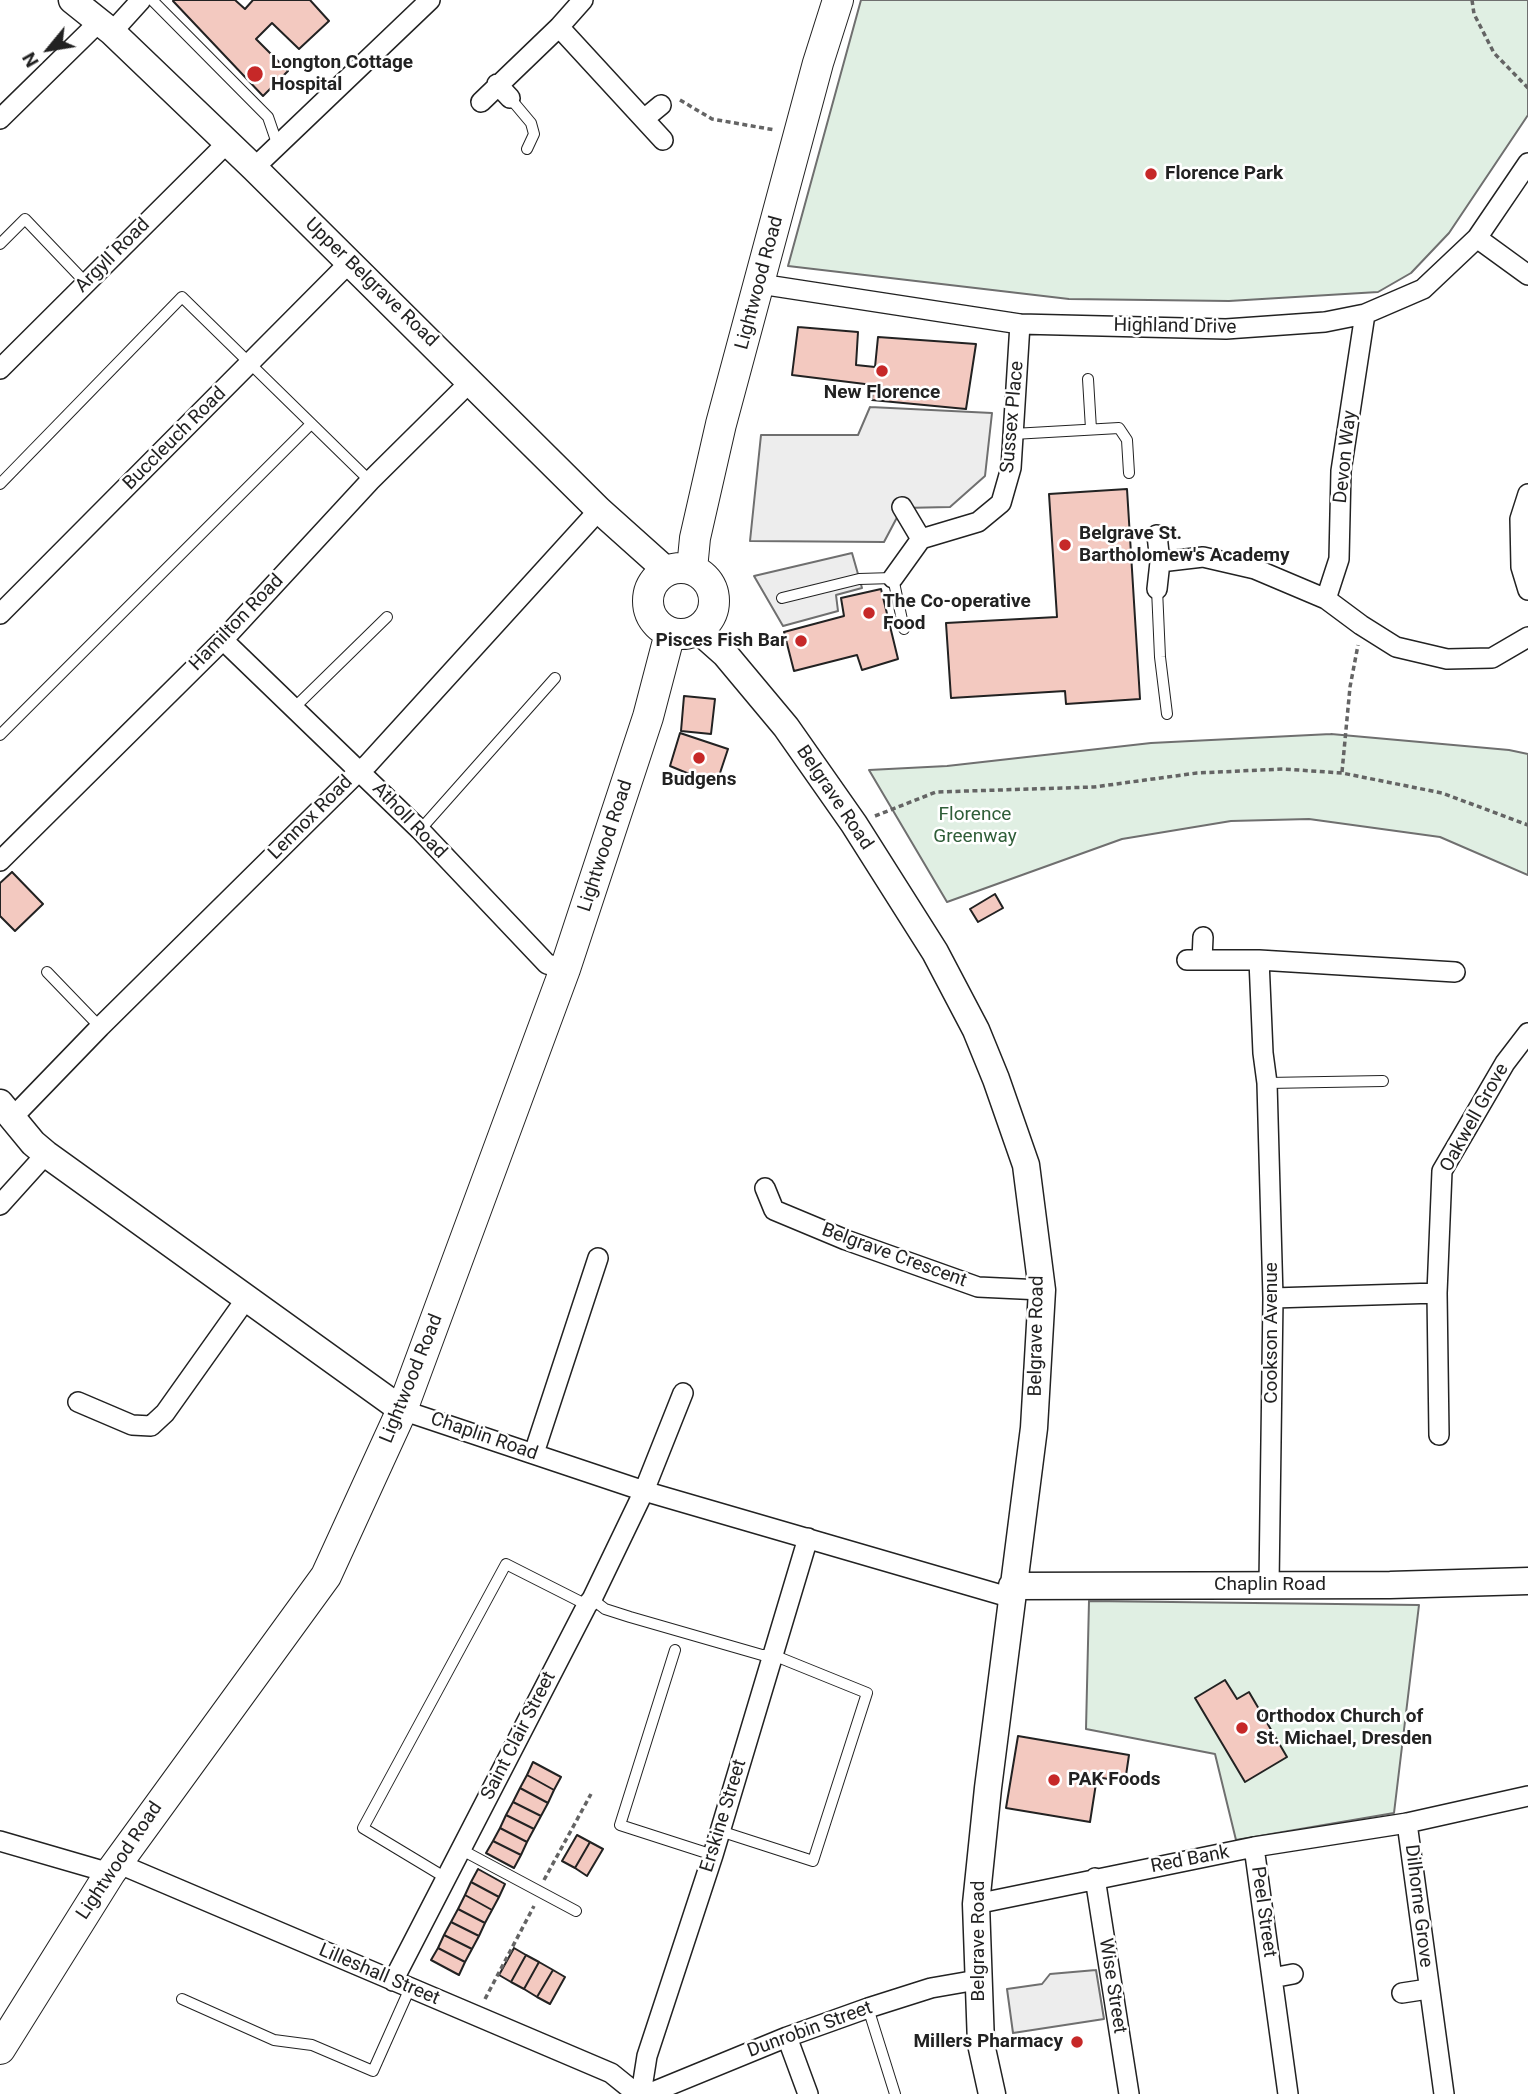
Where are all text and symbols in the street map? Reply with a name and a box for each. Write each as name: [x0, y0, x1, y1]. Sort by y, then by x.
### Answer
north arrow: [14, 14, 84, 84]
text: N: [17, 48, 44, 71]
place label: Longton Cottage Hospital: [271, 52, 413, 96]
marker: Longton Cottage Hospital: [245, 64, 265, 84]
place label: Florence Park: [1165, 163, 1283, 185]
marker: Florence Park: [1143, 166, 1159, 182]
street label: Argyll Road: [71, 214, 155, 298]
street label: Upper Belgrave Road: [300, 214, 442, 352]
street label: Lightwood Road: [731, 214, 789, 352]
street label: Highland Drive: [1113, 315, 1237, 339]
street label: Sussex Place: [997, 360, 1029, 474]
marker: New Florence: [874, 363, 890, 379]
place label: New Florence: [824, 382, 940, 404]
street label: Buccleuch Road: [119, 383, 231, 495]
street label: Devon Way: [1330, 409, 1362, 505]
place label: Belgrave St. Bartholomew's Academy: [1079, 523, 1289, 567]
marker: Belgrave St. Bartholomew's Academy: [1057, 537, 1073, 553]
street label: Hamilton Road: [185, 570, 289, 676]
place label: The Co-operative Food: [883, 591, 1031, 635]
marker: The Co-operative Food: [861, 605, 877, 621]
place label: Pisces Fish Bar: [655, 630, 787, 652]
marker: Pisces Fish Bar: [793, 633, 809, 649]
street label: Belgrave Road: [791, 741, 877, 855]
marker: Budgens: [691, 750, 707, 766]
place label: Budgens: [662, 769, 736, 791]
street label: Lennox Road: [264, 771, 358, 865]
street label: Lightwood Road: [574, 777, 638, 915]
street label: Atholl Road: [367, 778, 451, 864]
park label: Florence Greenway: [933, 804, 1017, 848]
street label: Oakwell Grove: [1436, 1060, 1514, 1176]
street label: Belgrave Crescent: [818, 1219, 970, 1293]
street label: Cookson Avenue: [1261, 1262, 1283, 1404]
street label: Belgrave Road: [1025, 1275, 1049, 1397]
street label: Lightwood Road: [376, 1311, 448, 1447]
street label: Chaplin Road: [427, 1408, 541, 1466]
street label: Chaplin Road: [1214, 1574, 1326, 1596]
street label: Saint Clair Street: [477, 1668, 561, 1804]
place label: Orthodox Church of St. Michael, Dresden: [1256, 1706, 1432, 1750]
marker: Orthodox Church of St. Michael, Dresden: [1234, 1720, 1250, 1736]
street label: Erskine Street: [696, 1757, 752, 1875]
place label: PAK Foods: [1068, 1769, 1160, 1791]
marker: PAK Foods: [1046, 1772, 1062, 1788]
street label: Lightwood Road: [72, 1798, 168, 1924]
street label: Red Bank: [1149, 1841, 1231, 1879]
street label: Dilhorne Grove: [1399, 1843, 1437, 1969]
street label: Peel Street: [1245, 1865, 1281, 1959]
street label: Belgrave Road: [968, 1881, 990, 2001]
street label: Wise Street: [1093, 1937, 1131, 2035]
street label: Lilleshall Street: [315, 1939, 443, 2011]
street label: Dunrobin Street: [744, 1997, 876, 2063]
place label: Millers Pharmacy: [913, 2031, 1063, 2053]
marker: Millers Pharmacy: [1069, 2034, 1085, 2050]

